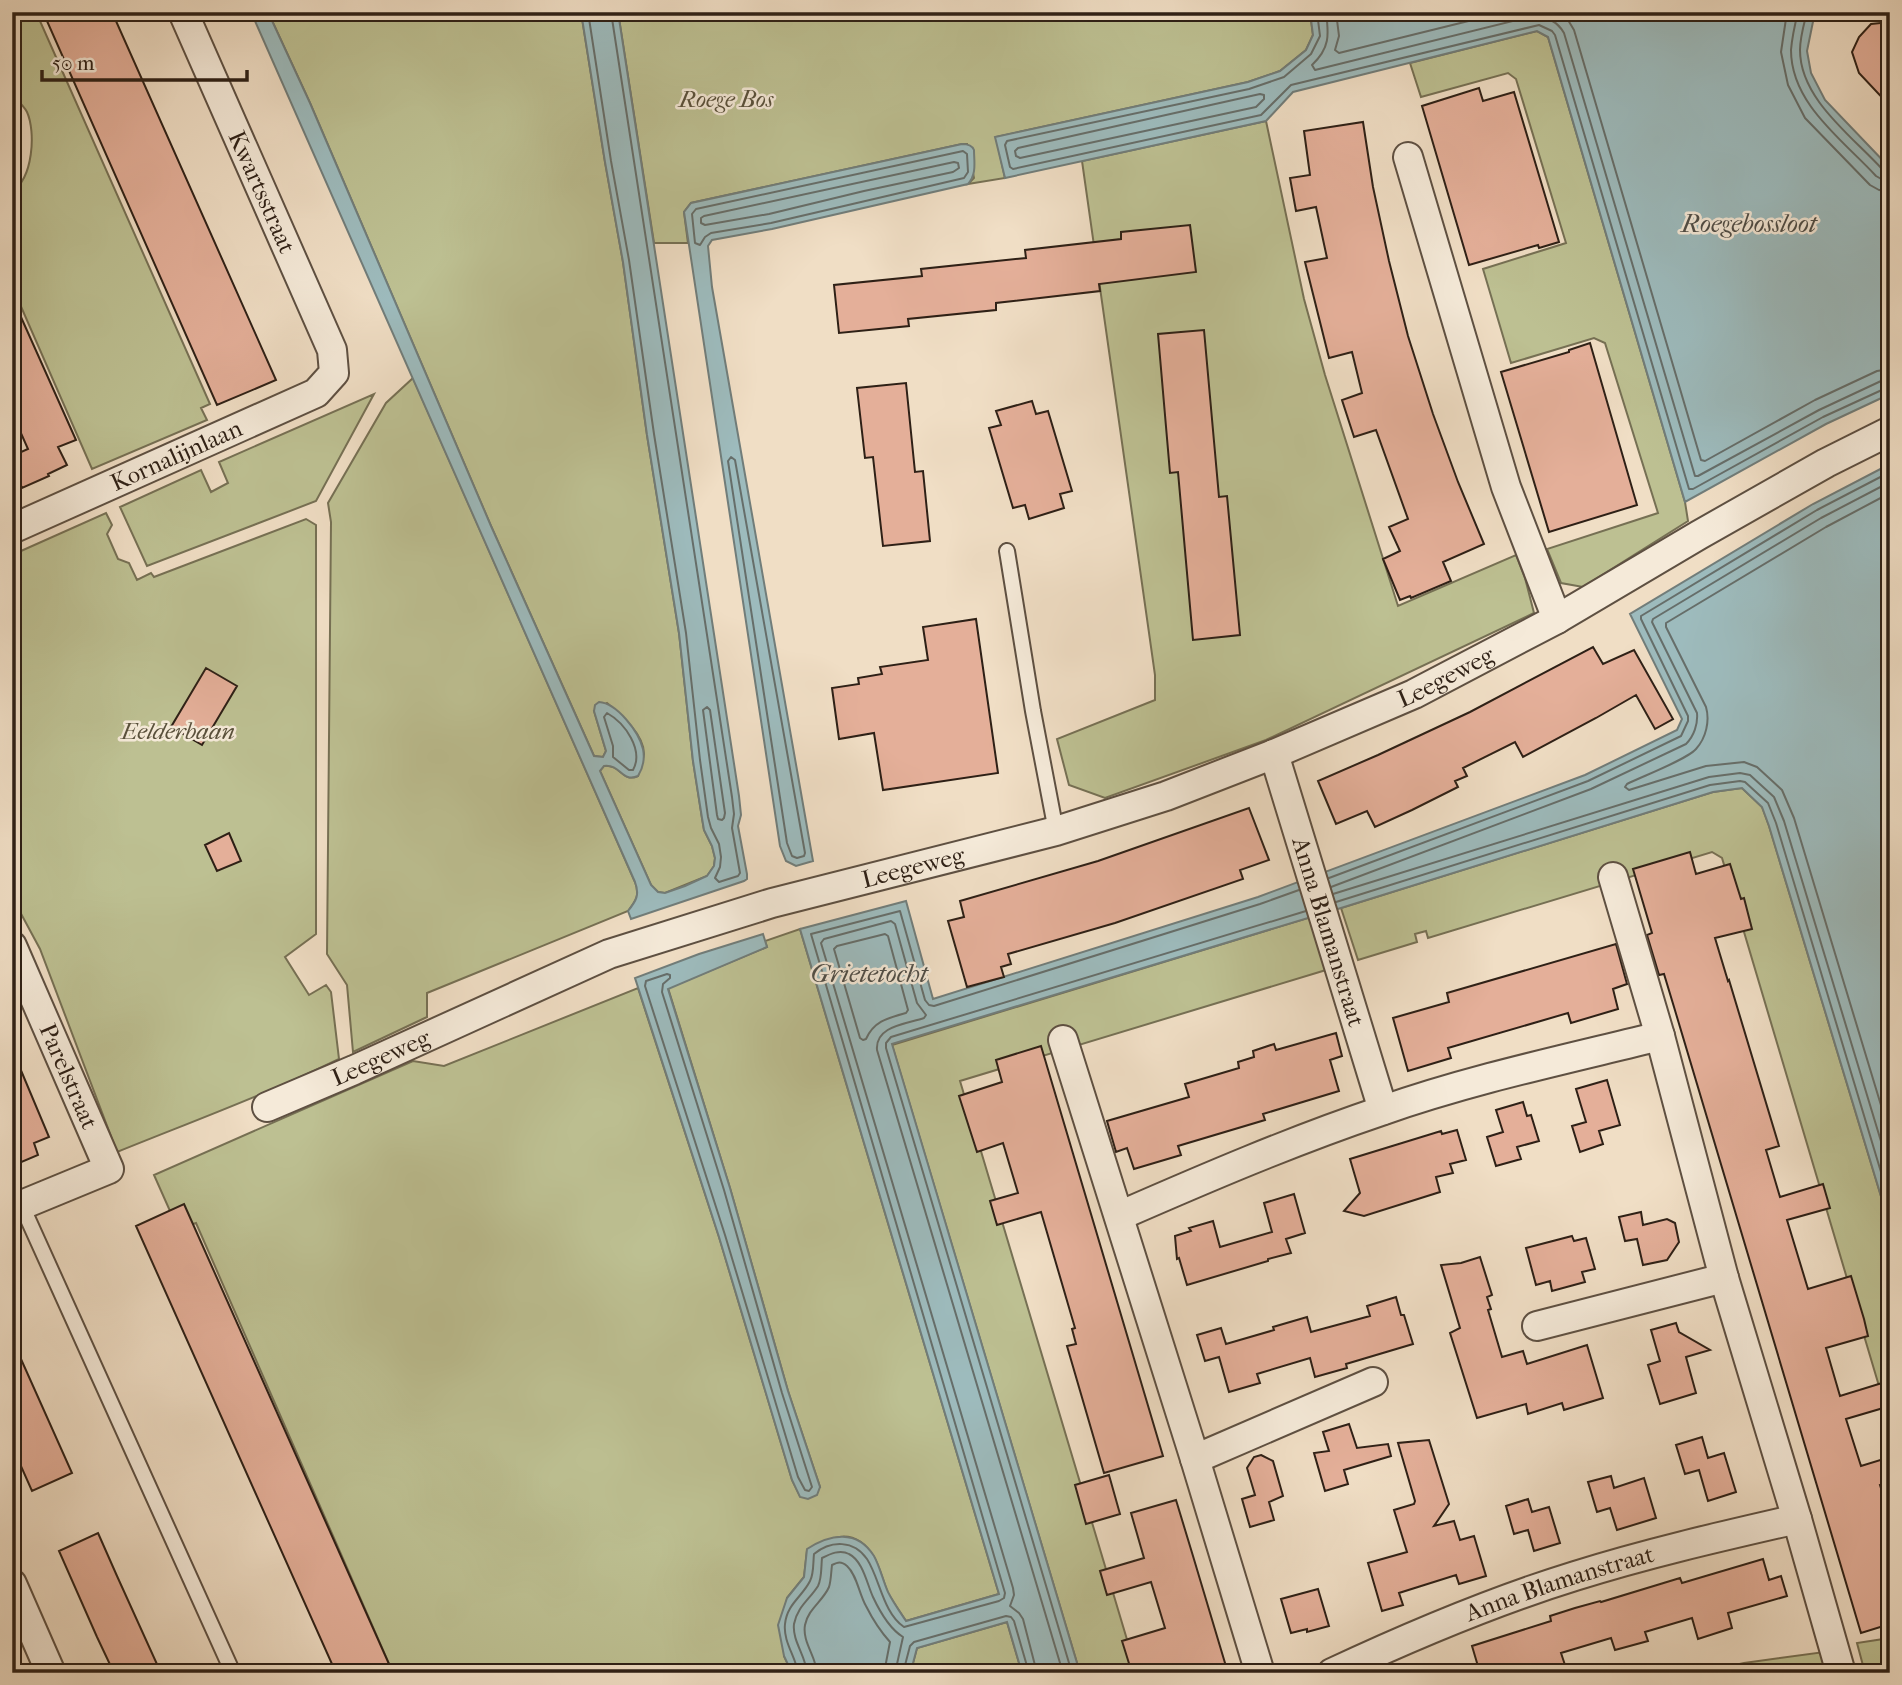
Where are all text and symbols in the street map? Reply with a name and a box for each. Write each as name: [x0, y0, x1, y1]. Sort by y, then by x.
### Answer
scale bar: [42, 38, 247, 82]
text: 50 m: [52, 51, 95, 75]
park label: Roege Bos: [677, 85, 774, 113]
street label: Kwartsstraat: [223, 127, 302, 258]
water label: Roegebossloot: [1679, 208, 1819, 239]
street label: Kornalijnlaan: [106, 414, 246, 497]
street label: Leegeweg: [1393, 640, 1500, 713]
park label: Eelderbaan: [119, 717, 235, 745]
street label: Anna Blamanstraat: [1286, 833, 1371, 1030]
street label: Leegeweg: [859, 840, 968, 894]
water label: Grietetocht: [810, 958, 930, 989]
street label: Parelstraat: [33, 1019, 104, 1134]
street label: Leegeweg: [327, 1023, 435, 1092]
street label: Anna Blamanstraat: [1460, 1540, 1657, 1628]

